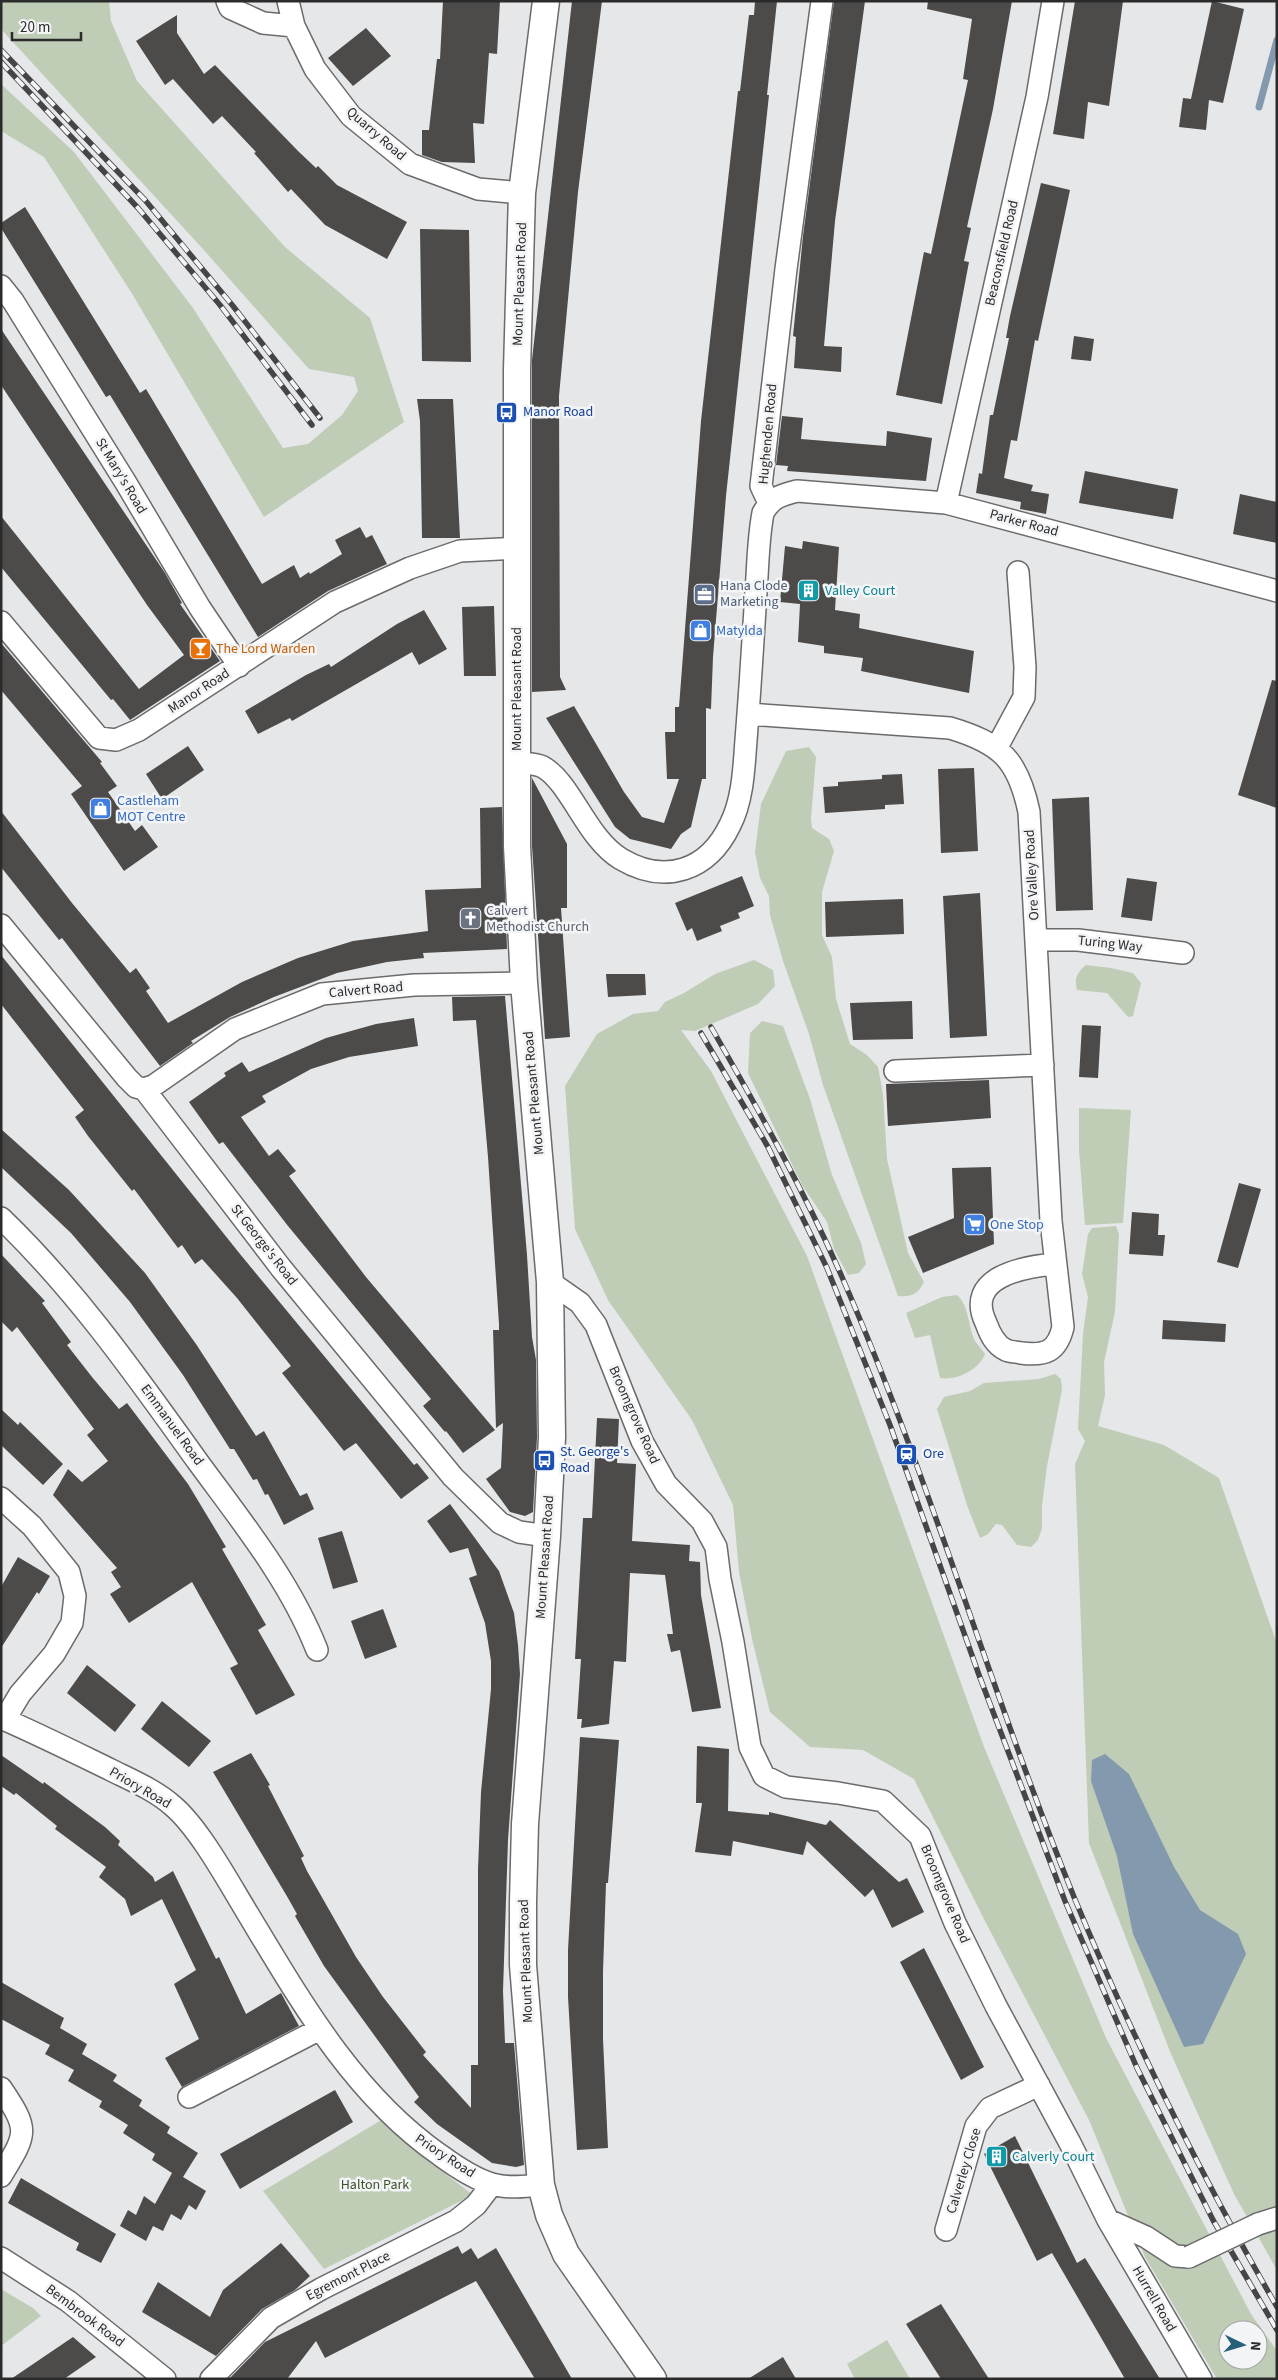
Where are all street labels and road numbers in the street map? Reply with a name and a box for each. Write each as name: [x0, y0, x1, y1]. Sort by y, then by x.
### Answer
street label: Quarry Road: [342, 102, 410, 166]
street label: Beaconsfield Road: [980, 198, 1024, 308]
street label: Mount Pleasant Road: [508, 222, 532, 346]
street label: Hughenden Road: [754, 383, 782, 485]
street label: St Mary's Road: [90, 434, 152, 518]
street label: Parker Road: [987, 504, 1061, 542]
street label: Mount Pleasant Road: [507, 627, 527, 751]
street label: Manor Road: [164, 663, 234, 719]
street label: Ore Valley Road: [1020, 829, 1044, 921]
street label: Turing Way: [1077, 931, 1144, 957]
street label: Calvert Road: [328, 977, 404, 1003]
street label: Mount Pleasant Road: [519, 1030, 549, 1156]
street label: St George's Road: [226, 1200, 302, 1290]
street label: Broomgrove Road: [603, 1363, 665, 1467]
street label: Emmanuel Road: [136, 1380, 208, 1470]
street label: Mount Pleasant Road: [531, 1494, 559, 1620]
street label: Priory Road: [105, 1762, 175, 1814]
street label: Broomgrove Road: [915, 1842, 975, 1946]
street label: Mount Pleasant Road: [514, 1899, 538, 2023]
street label: Calverley Close: [941, 2126, 987, 2216]
street label: Priory Road: [411, 2129, 479, 2183]
street label: Egremont Place: [302, 2246, 394, 2306]
street label: Hurrell Road: [1127, 2262, 1181, 2336]
street label: Bembrook Road: [41, 2280, 129, 2352]

